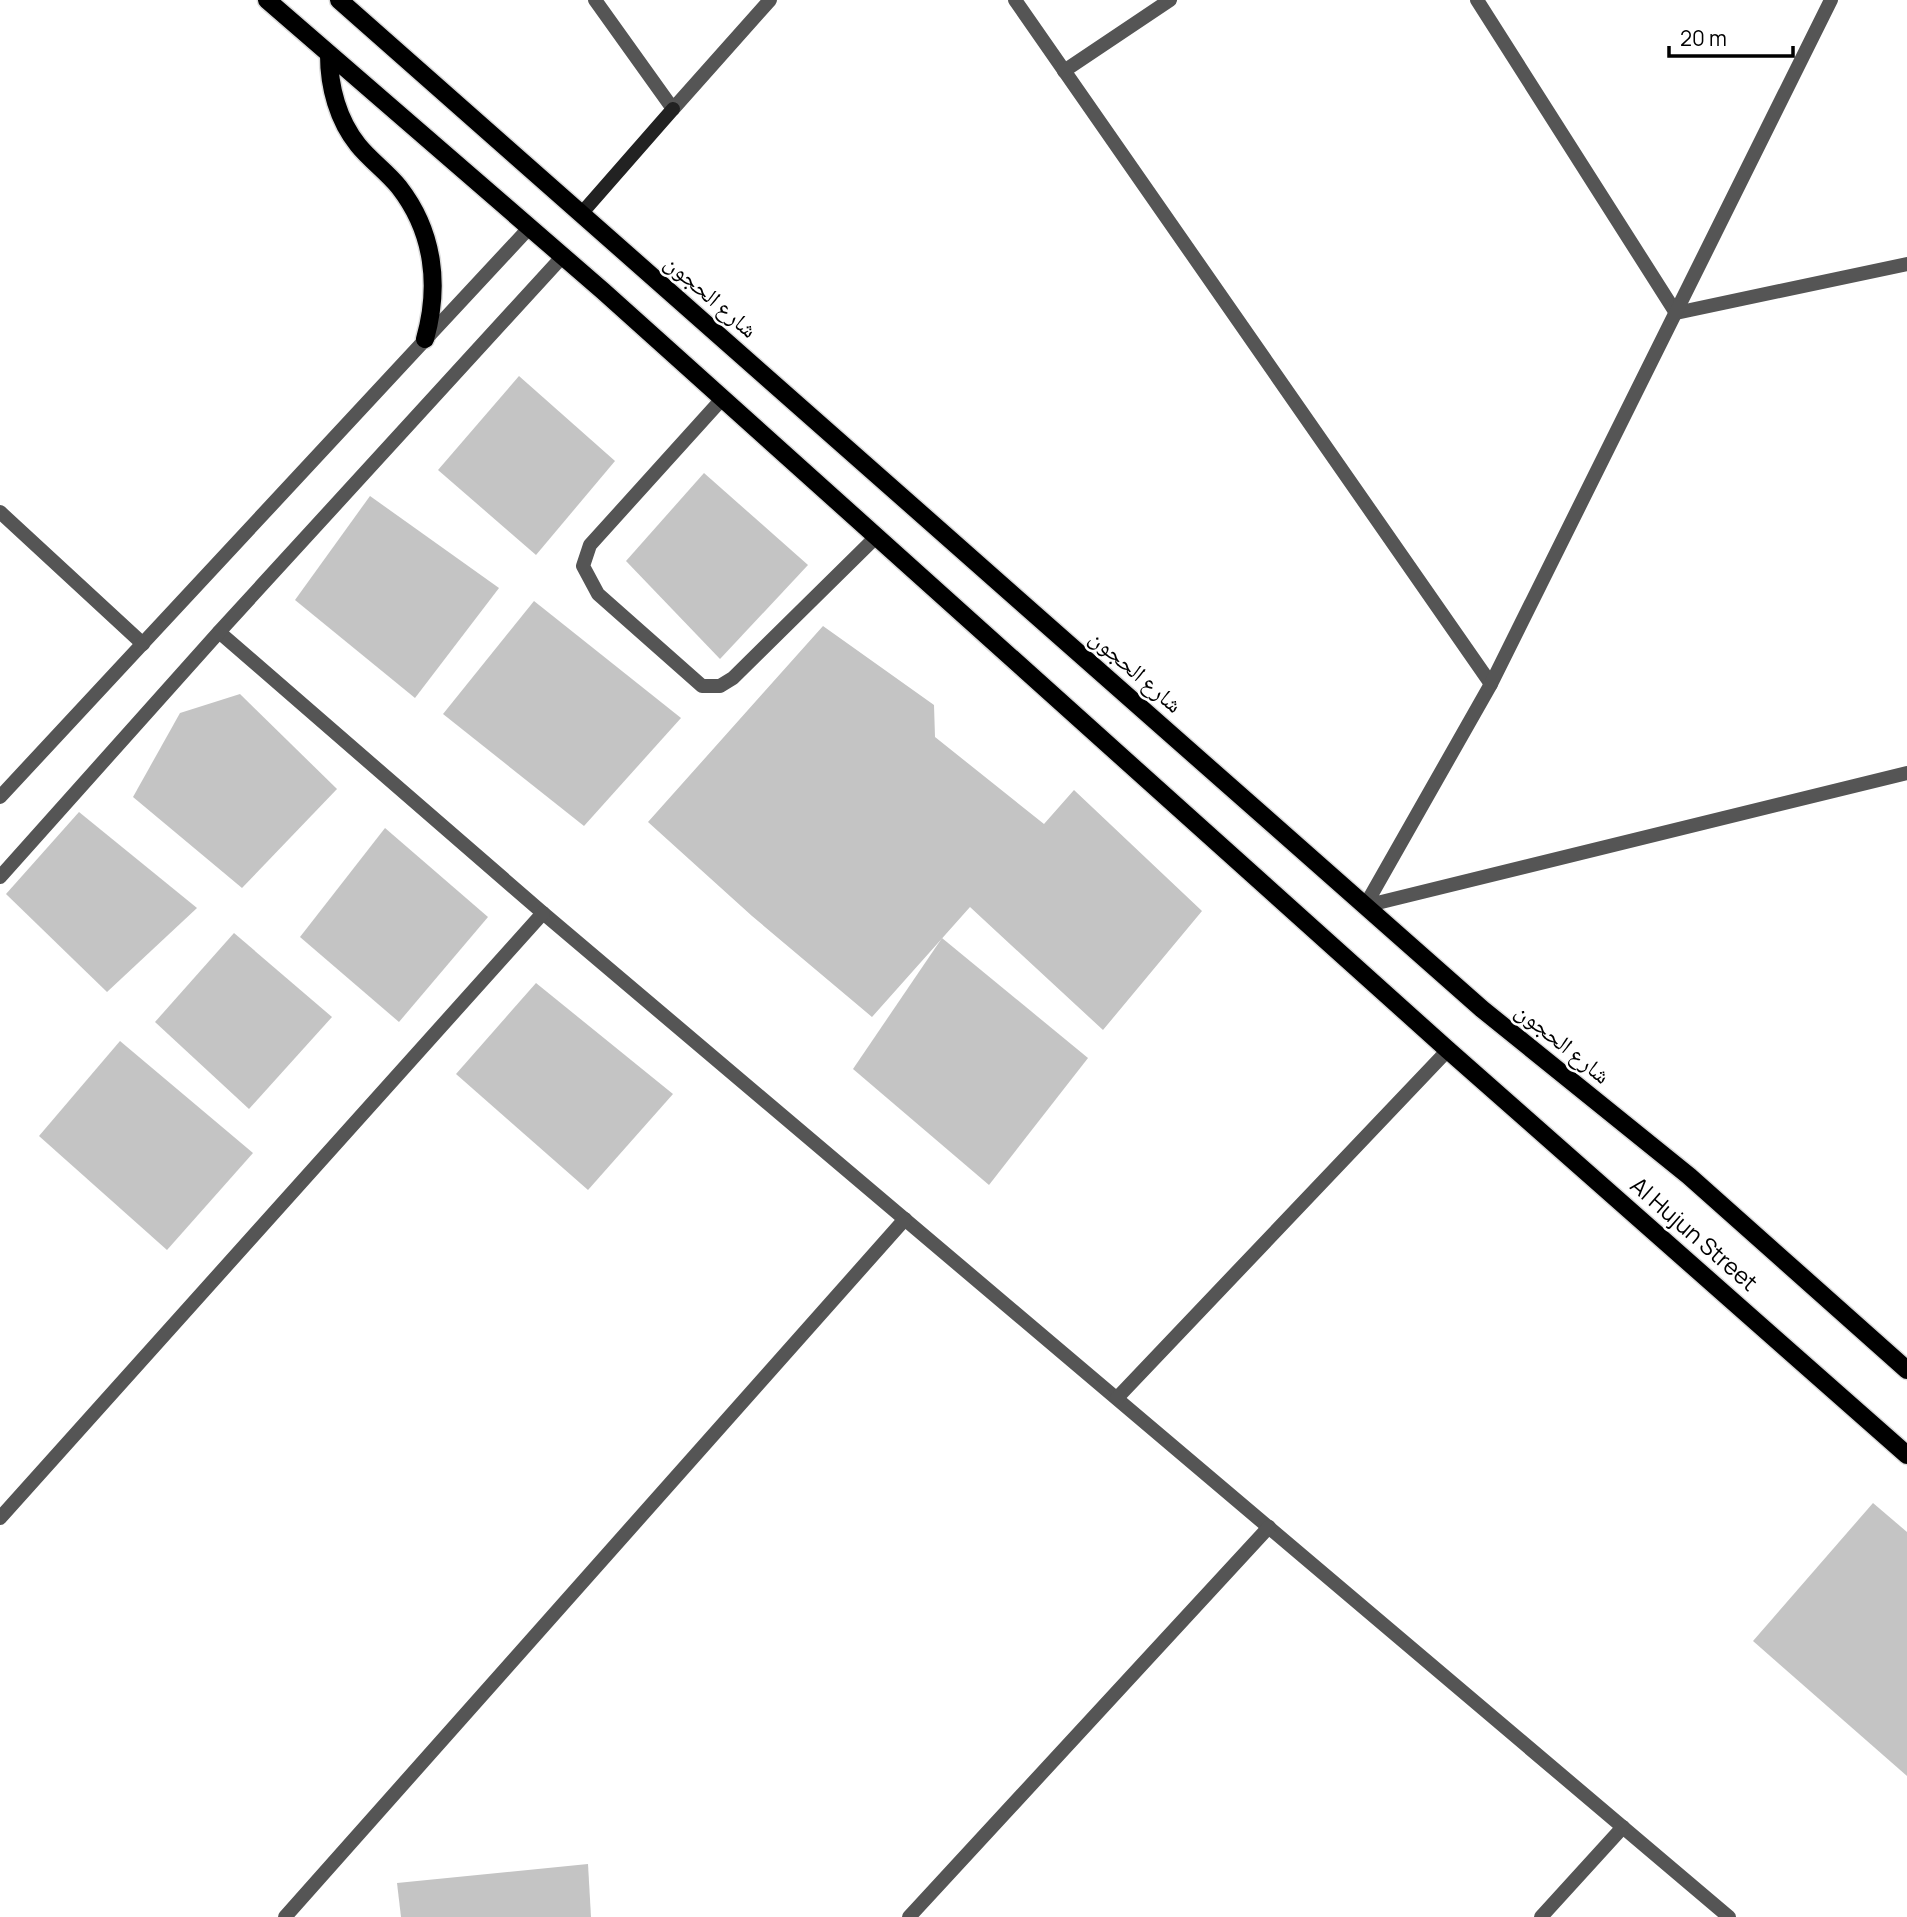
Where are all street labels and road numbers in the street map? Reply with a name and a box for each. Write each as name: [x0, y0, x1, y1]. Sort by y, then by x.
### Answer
street label: شارع الحجون: [658, 246, 765, 345]
street label: شارع الحجون: [1083, 621, 1190, 720]
street label: شارع الحجون: [1509, 994, 1618, 1090]
street label: Al Hujun Street: [1624, 1169, 1765, 1298]

